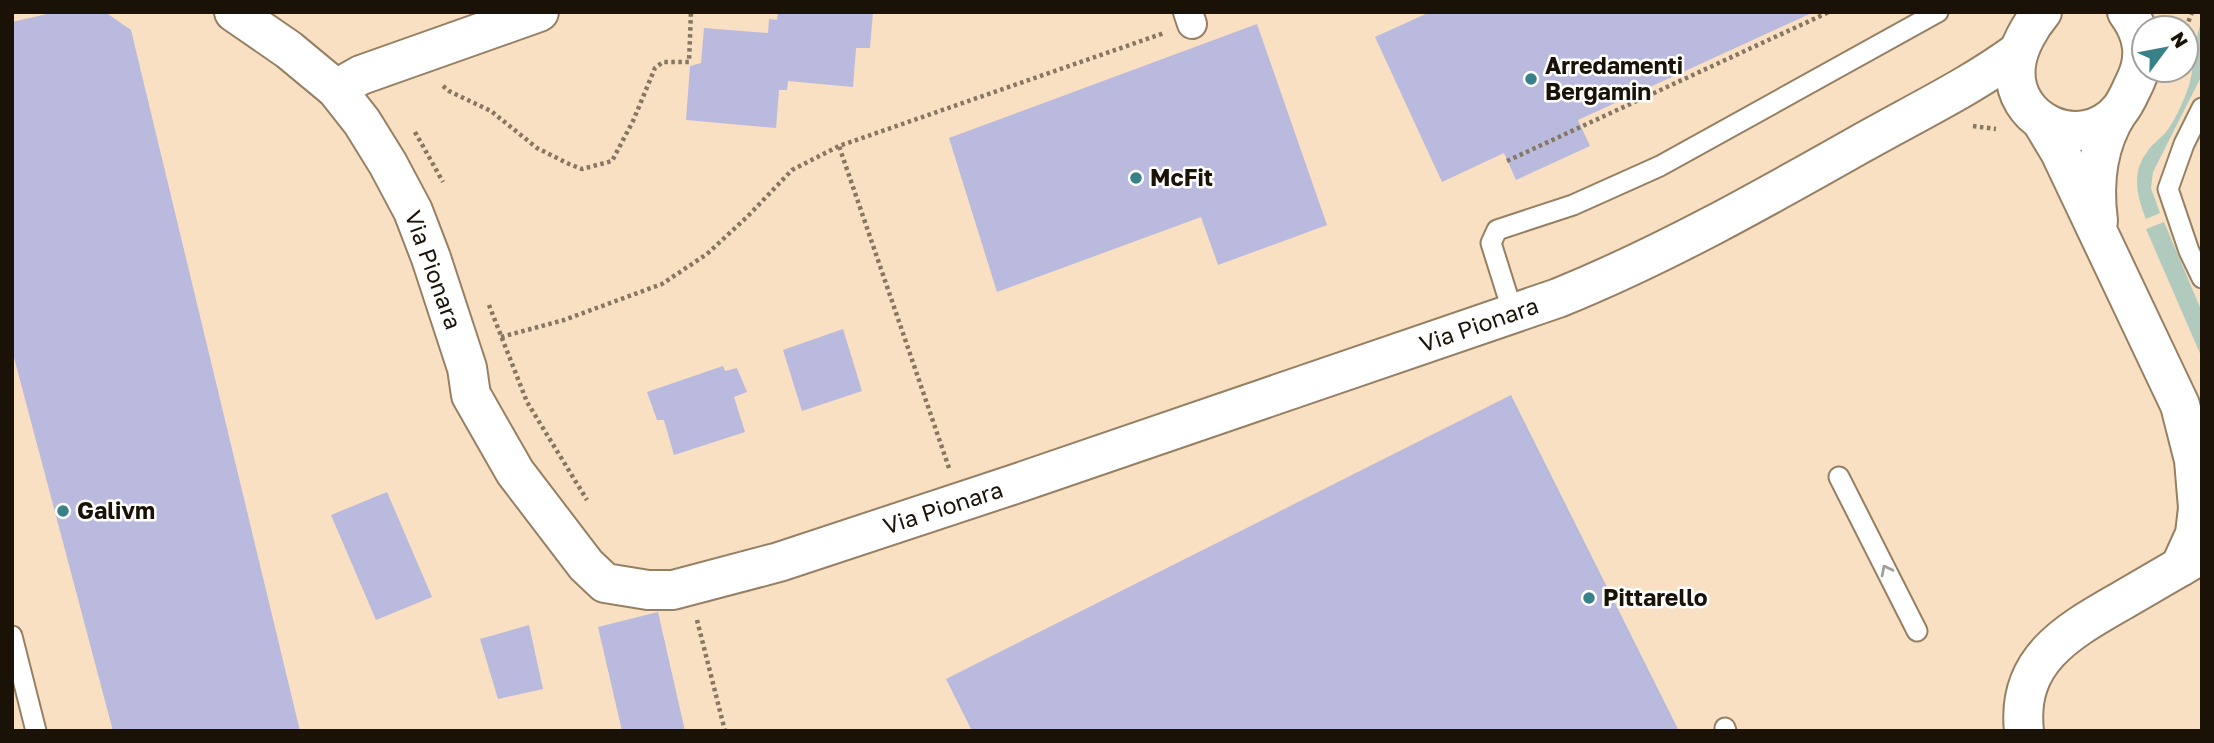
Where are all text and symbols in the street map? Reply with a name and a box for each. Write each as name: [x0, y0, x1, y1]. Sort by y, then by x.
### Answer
north arrow: [2130, 14, 2200, 84]
text: N: [2166, 28, 2193, 52]
place label: Arredamenti Bergamin: [1545, 51, 1683, 105]
marker: Arredamenti Bergamin: [1523, 71, 1539, 87]
place label: McFit: [1150, 163, 1213, 191]
marker: McFit: [1128, 170, 1144, 186]
street label: Via Pionara: [400, 206, 468, 333]
street label: Via Pionara: [1415, 291, 1542, 358]
street label: Via Pionara: [879, 475, 1006, 540]
place label: Galivm: [77, 496, 155, 524]
marker: Galivm: [55, 503, 71, 519]
one-way arrow: [1880, 565, 1894, 577]
place label: Pittarello: [1603, 583, 1708, 611]
marker: Pittarello: [1581, 590, 1597, 606]

